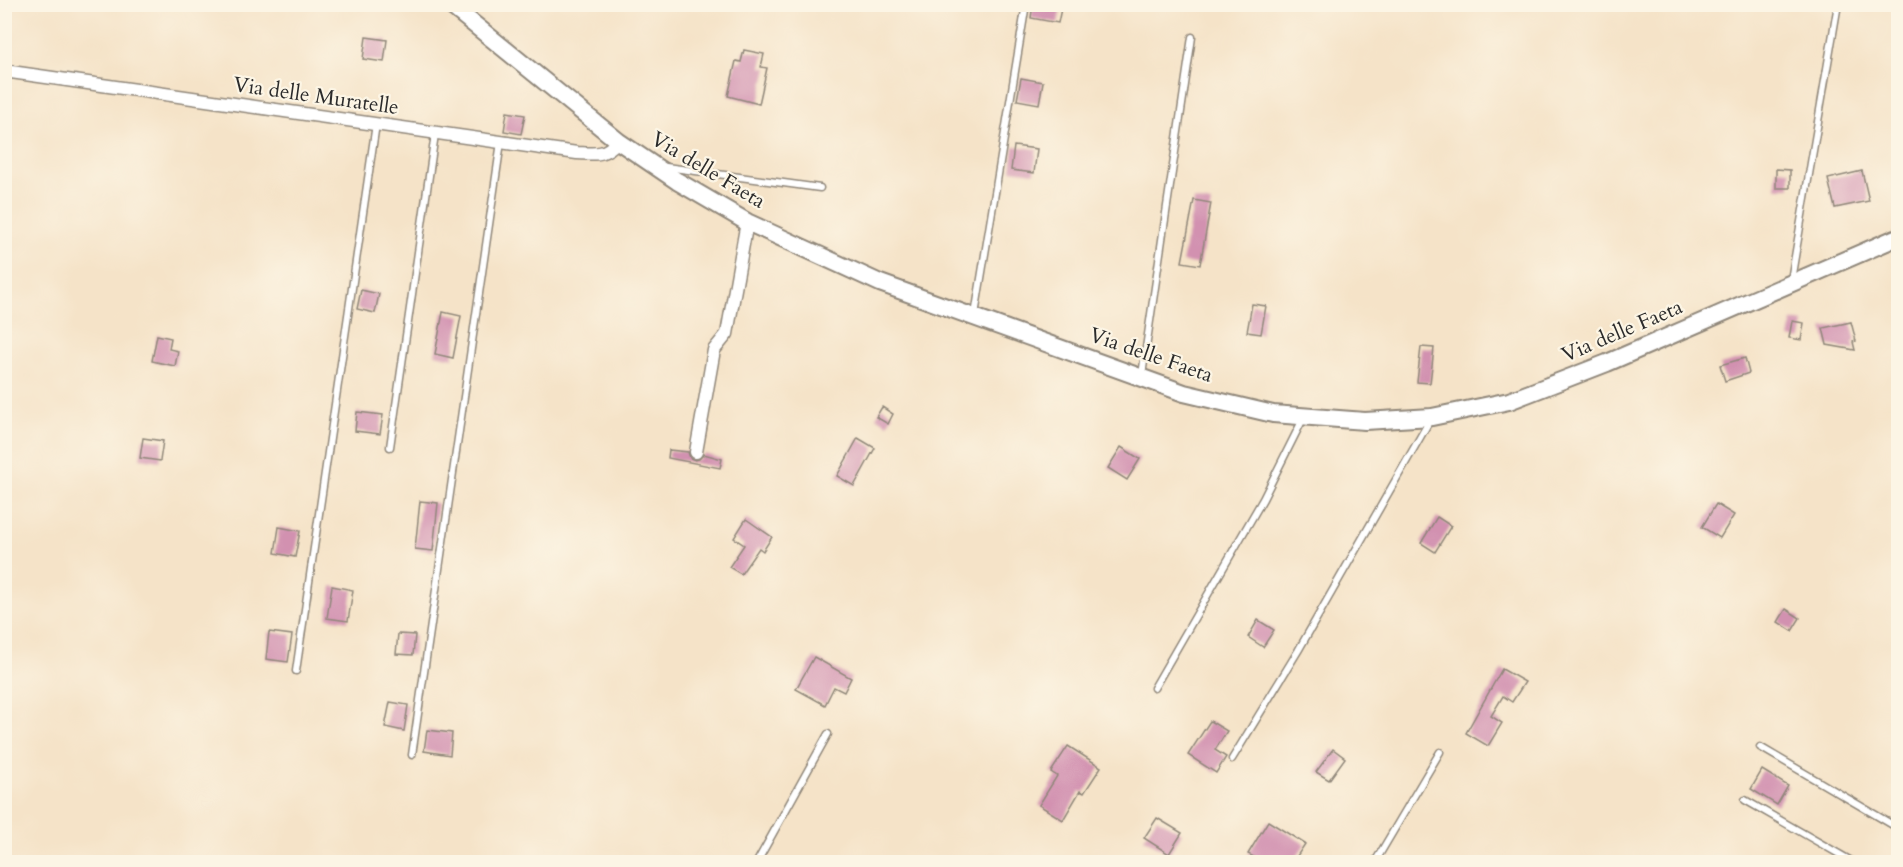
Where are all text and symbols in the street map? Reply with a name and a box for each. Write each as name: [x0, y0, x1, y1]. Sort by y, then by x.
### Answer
street label: Via delle Muratelle: [231, 70, 401, 122]
street label: Via delle Faeta: [645, 124, 771, 216]
street label: Via delle Faeta: [1557, 292, 1687, 370]
street label: Via delle Faeta: [1085, 320, 1217, 390]

